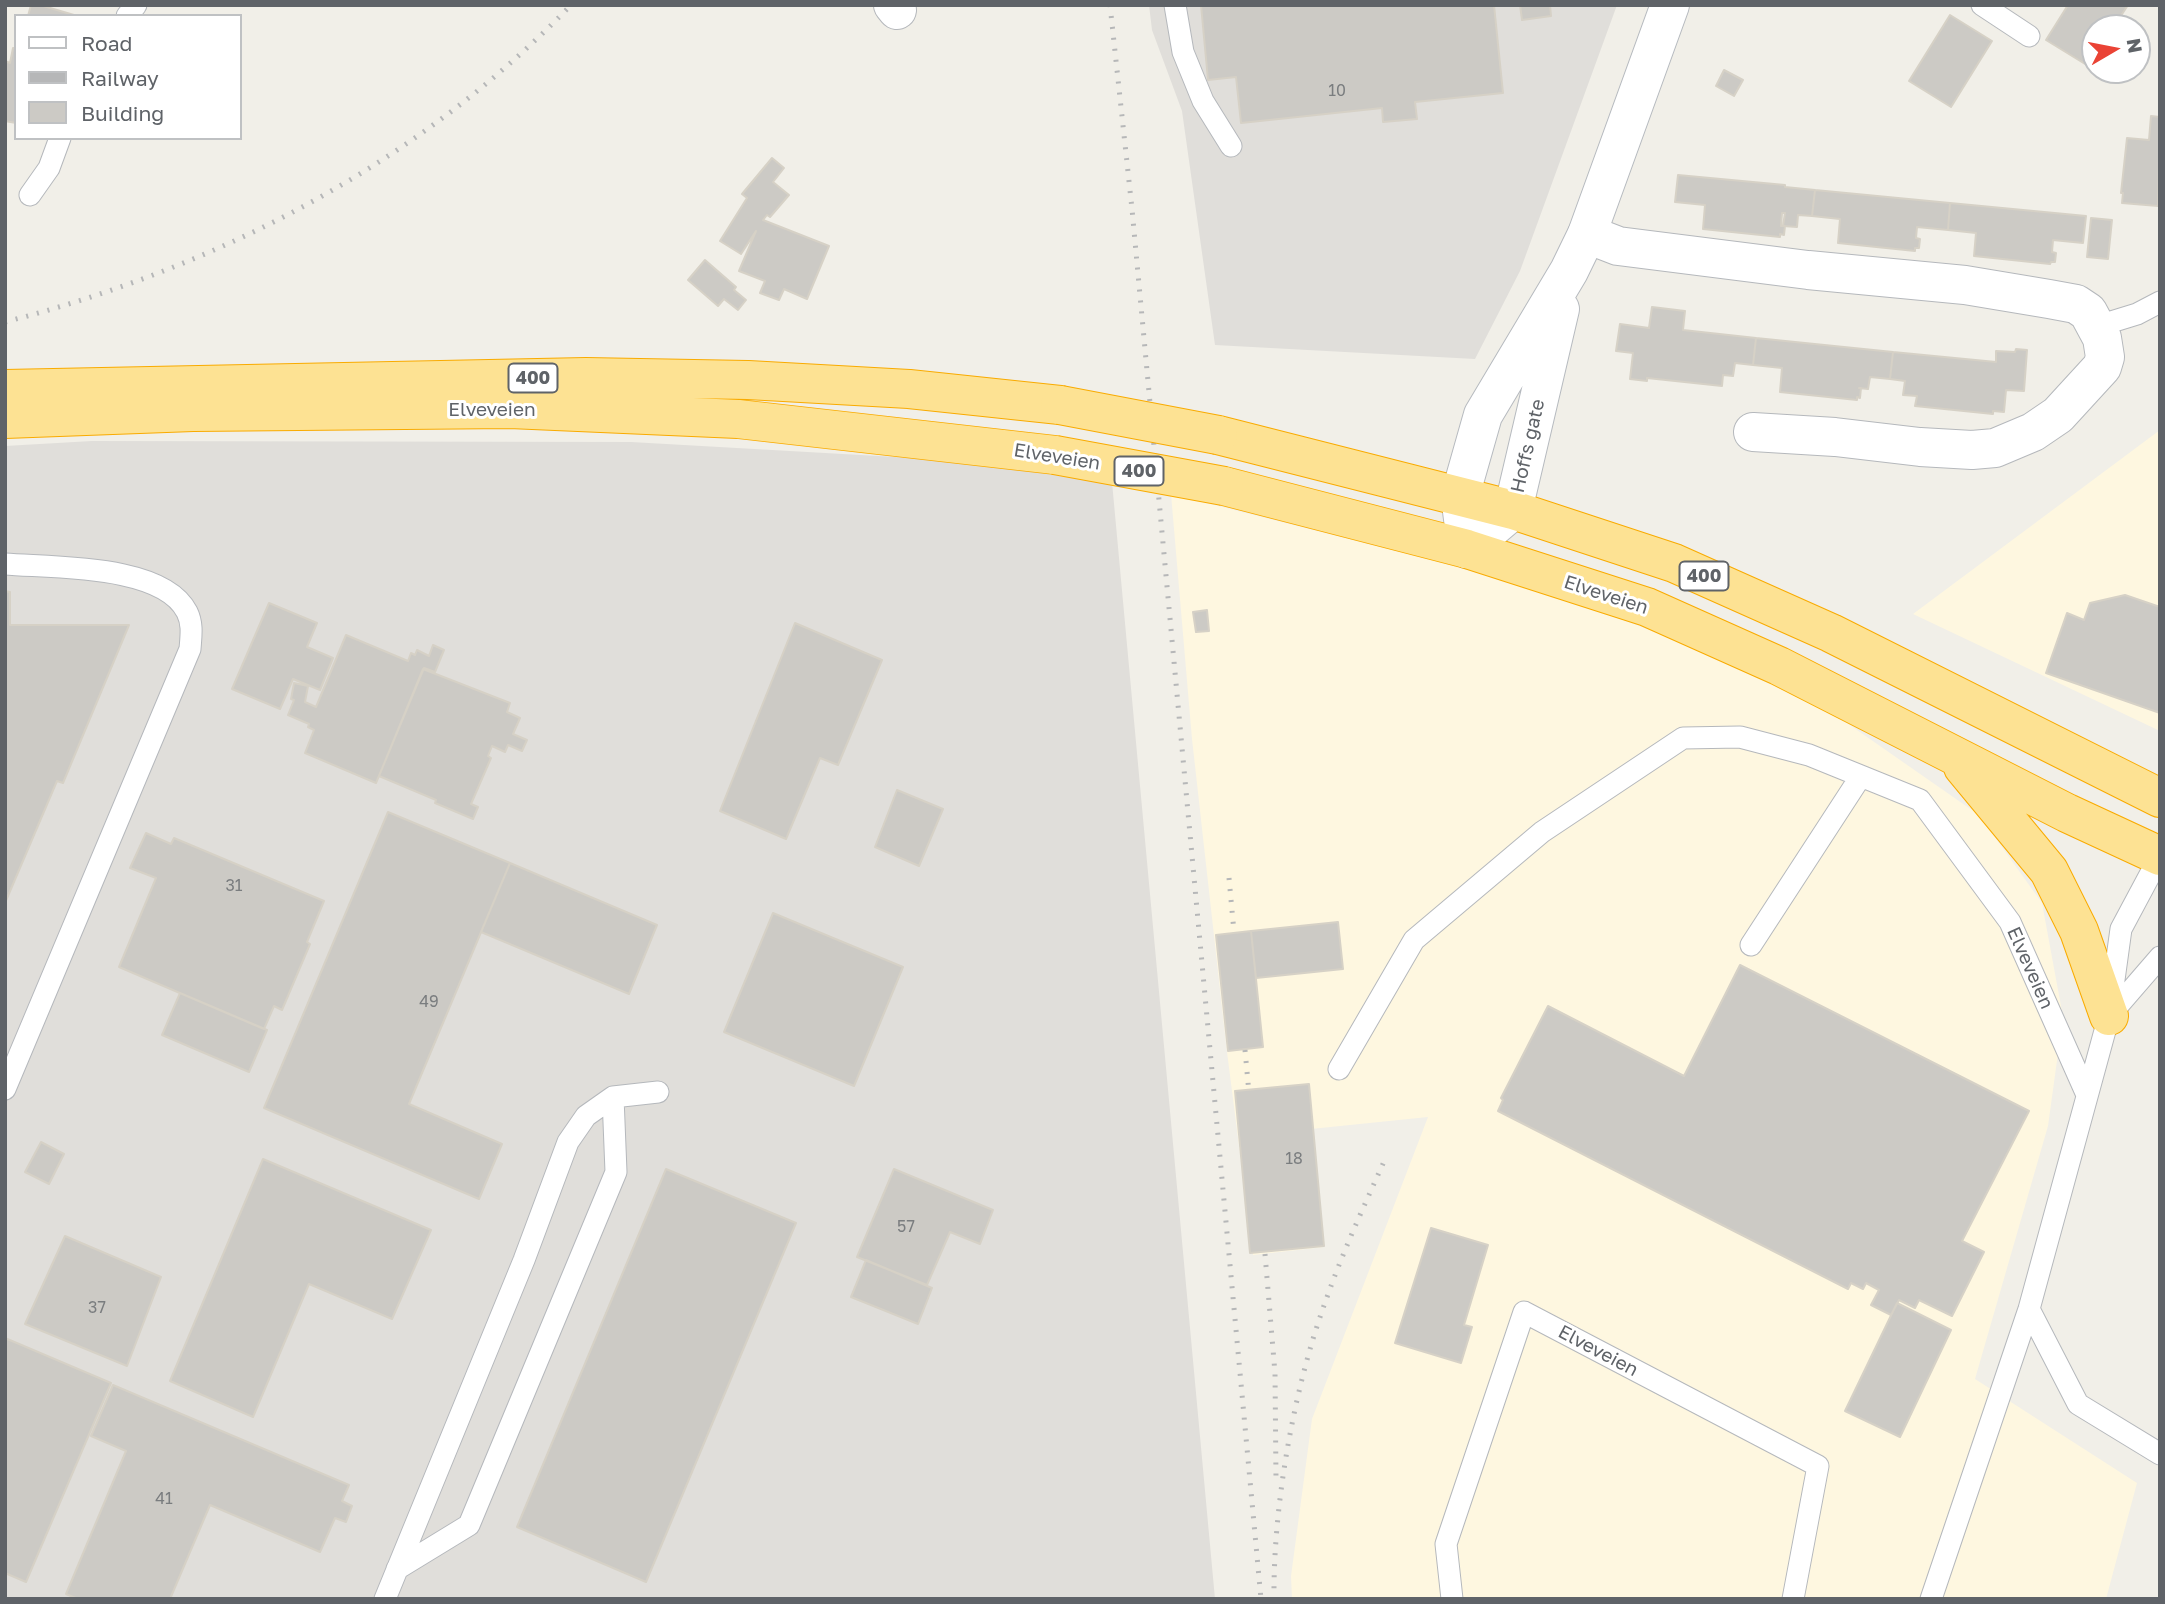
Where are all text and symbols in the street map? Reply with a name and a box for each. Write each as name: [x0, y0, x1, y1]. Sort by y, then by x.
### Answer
legend: [14, 14, 242, 140]
north arrow: [2081, 14, 2151, 84]
text: Road: [81, 30, 132, 56]
text: N: [2123, 36, 2148, 55]
text: Railway: [81, 65, 159, 91]
house number: 10: [1328, 81, 1346, 101]
text: Building: [81, 100, 164, 126]
road number: 400: [508, 364, 558, 392]
street label: Hoffs gate: [1506, 397, 1550, 495]
street label: Elveveien: [448, 399, 536, 421]
street label: Elveveien: [1012, 439, 1102, 475]
road number: 400: [1114, 457, 1164, 486]
road number: 400: [1680, 562, 1728, 590]
street label: Elveveien: [1561, 571, 1651, 619]
house number: 31: [225, 876, 243, 896]
street label: Elveveien: [2002, 924, 2058, 1012]
house number: 49: [419, 992, 439, 1012]
house number: 18: [1285, 1149, 1303, 1169]
house number: 57: [897, 1217, 915, 1237]
house number: 37: [88, 1298, 106, 1318]
street label: Elveveien: [1554, 1320, 1642, 1382]
house number: 41: [155, 1489, 173, 1509]

